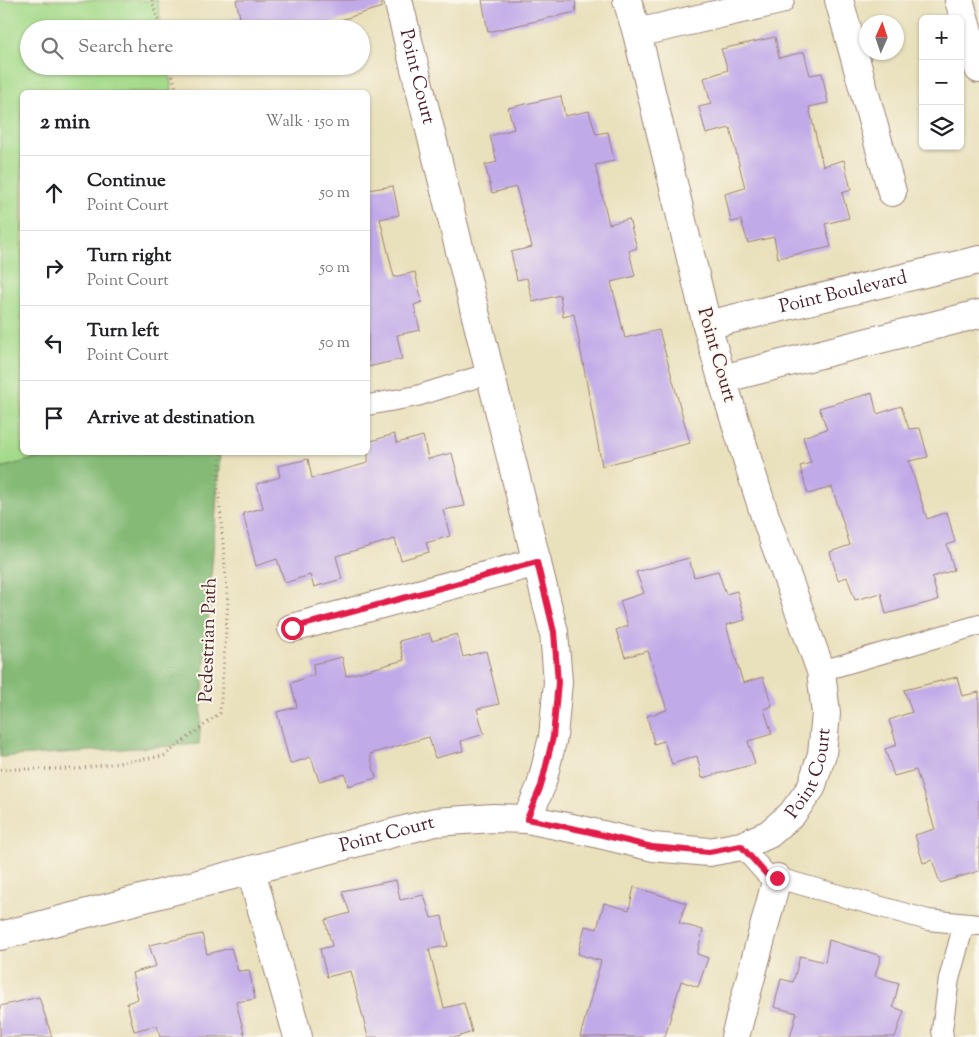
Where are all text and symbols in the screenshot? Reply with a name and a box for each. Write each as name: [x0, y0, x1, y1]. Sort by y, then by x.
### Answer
north arrow: [859, 15, 904, 60]
map controls: [919, 15, 964, 150]
button: +: [919, 15, 964, 60]
search box: [20, 20, 370, 75]
street label: Point Court: [392, 26, 442, 128]
icon: search: [38, 34, 66, 62]
text: Search here: [78, 34, 173, 61]
button: −: [919, 60, 964, 105]
button: layers: [919, 105, 964, 150]
text: 2 min: [40, 108, 90, 138]
text: Walk · 150 m: [266, 111, 350, 134]
text: Continue: [87, 168, 166, 195]
icon: ahead: [40, 179, 68, 207]
text: 50 m: [319, 182, 350, 205]
text: Point Court: [87, 195, 169, 218]
text: Turn right: [87, 243, 171, 270]
icon: right: [40, 254, 68, 282]
text: 50 m: [319, 257, 350, 280]
street label: Point Boulevard: [776, 264, 910, 321]
text: Point Court: [87, 270, 169, 293]
street label: Point Court: [690, 305, 742, 406]
text: Turn left: [87, 318, 159, 345]
icon: left: [40, 329, 68, 357]
text: 50 m: [319, 332, 350, 355]
text: Point Court: [87, 345, 169, 368]
icon: arrive: [40, 404, 68, 432]
text: Arrive at destination: [87, 405, 255, 432]
street label: Pedestrian Path: [193, 577, 225, 703]
route start: [281, 617, 304, 640]
street label: Point Court: [779, 726, 838, 825]
street label: Point Court: [337, 809, 438, 860]
route end: [766, 867, 789, 890]

